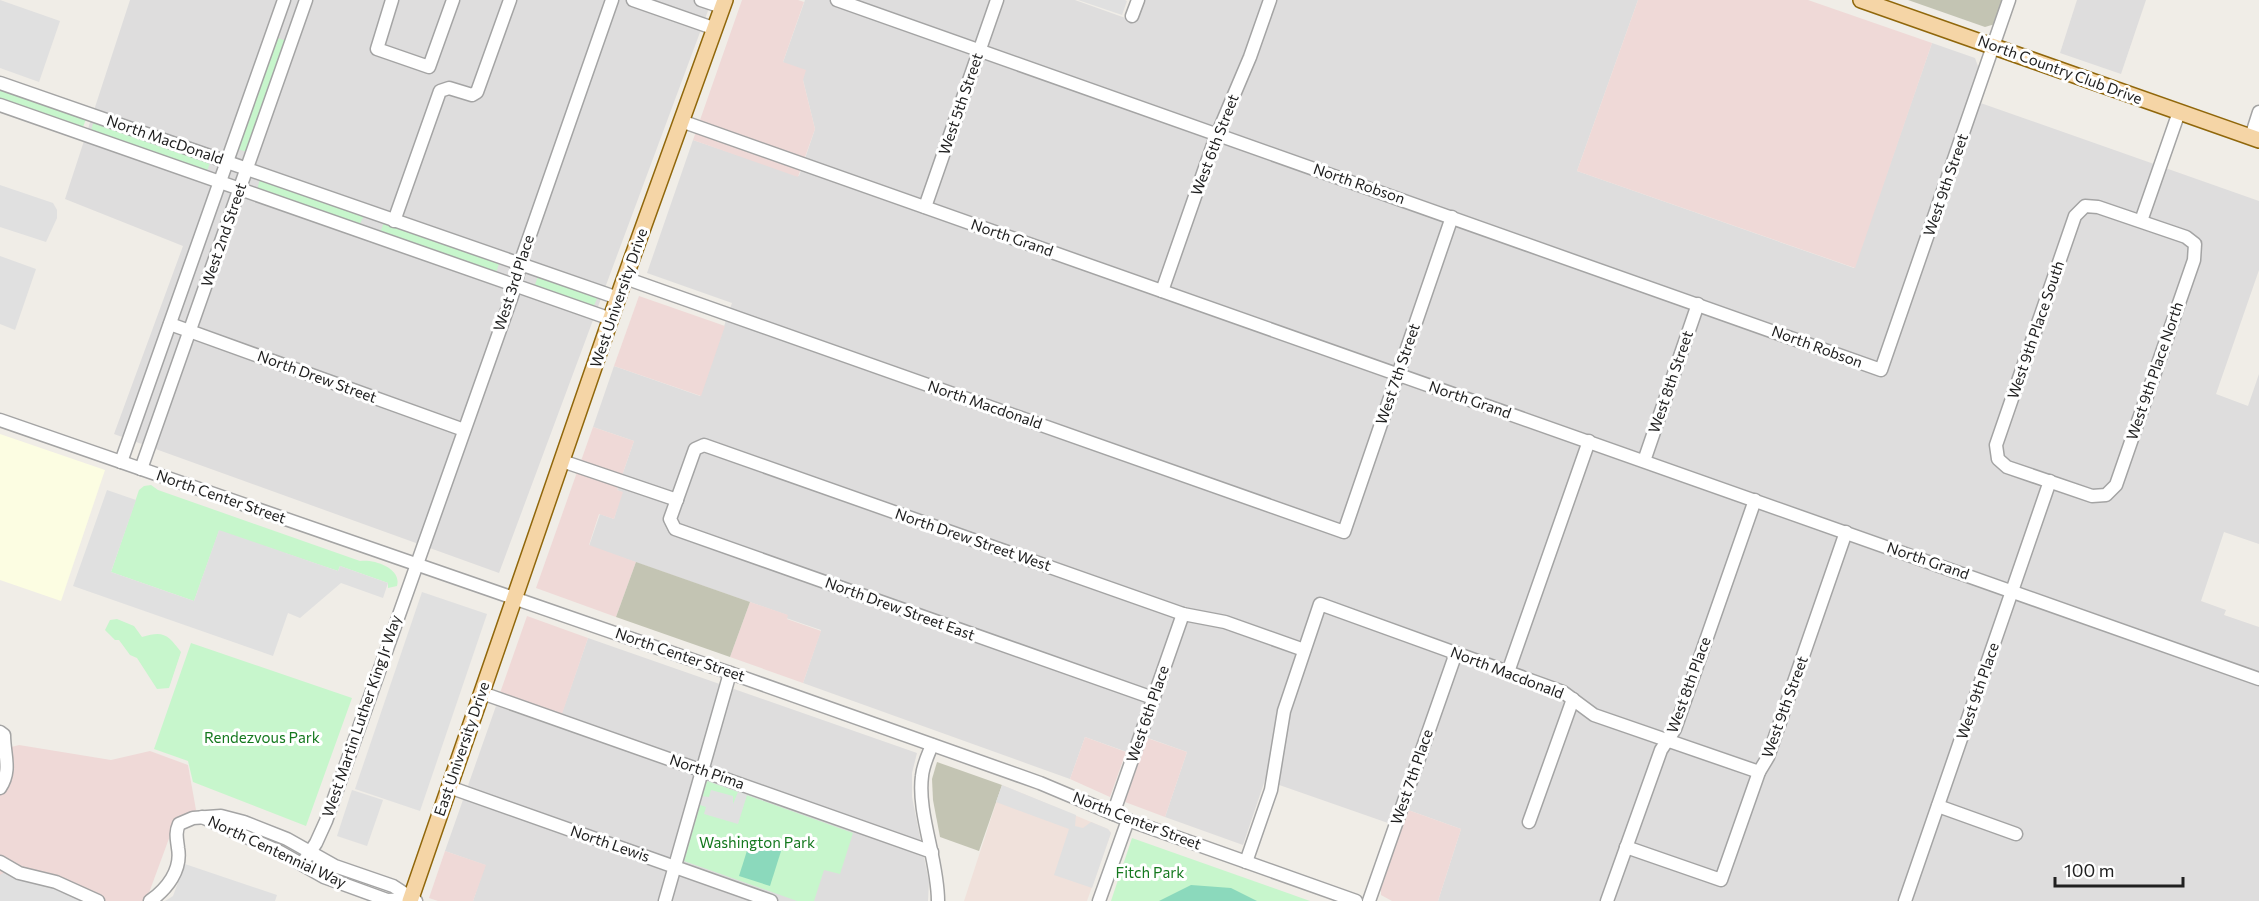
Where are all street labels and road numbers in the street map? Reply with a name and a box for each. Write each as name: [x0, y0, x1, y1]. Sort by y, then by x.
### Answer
street label: North Country Club Drive: [1976, 31, 2145, 107]
street label: West 5th Street: [934, 50, 986, 157]
street label: West 6th Street: [1186, 91, 1242, 198]
street label: North MacDonald: [105, 111, 226, 167]
street label: West 9th Street: [1919, 131, 1971, 238]
street label: North Robson: [1311, 159, 1407, 207]
street label: West 2nd Street: [197, 180, 249, 289]
street label: North Grand: [969, 215, 1056, 260]
street label: West University Drive: [586, 226, 650, 370]
street label: West 3rd Place: [489, 232, 537, 333]
street label: West 9th Place South: [2003, 258, 2067, 401]
street label: West 9th Place North: [2122, 299, 2186, 442]
street label: West 7th Street: [1371, 321, 1423, 427]
street label: North Robson: [1769, 321, 1865, 371]
street label: West 8th Street: [1644, 328, 1696, 435]
street label: North Drew Street: [255, 346, 379, 406]
street label: North Macdonald: [926, 376, 1045, 432]
street label: North Grand: [1427, 377, 1514, 422]
street label: North Center Street: [154, 465, 288, 527]
street label: North Drew Street West: [893, 504, 1054, 574]
street label: North Grand: [1885, 538, 1972, 583]
street label: North Drew Street East: [823, 573, 978, 644]
street label: West Martin Luther King Jr Way: [318, 612, 404, 819]
street label: North Center Street: [613, 623, 747, 685]
street label: West 8th Place: [1662, 634, 1714, 735]
street label: West 9th Place: [1952, 640, 2002, 741]
street label: North Macdonald: [1448, 642, 1567, 702]
street label: West 9th Street: [1757, 653, 1811, 760]
street label: West 6th Place: [1122, 663, 1172, 764]
street label: East University Drive: [430, 679, 493, 818]
street label: West 7th Place: [1386, 726, 1436, 827]
street label: North Pima: [667, 750, 747, 792]
street label: North Center Street: [1071, 787, 1204, 853]
street label: North Centennial Way: [206, 811, 349, 891]
street label: North Lewis: [568, 821, 653, 865]

